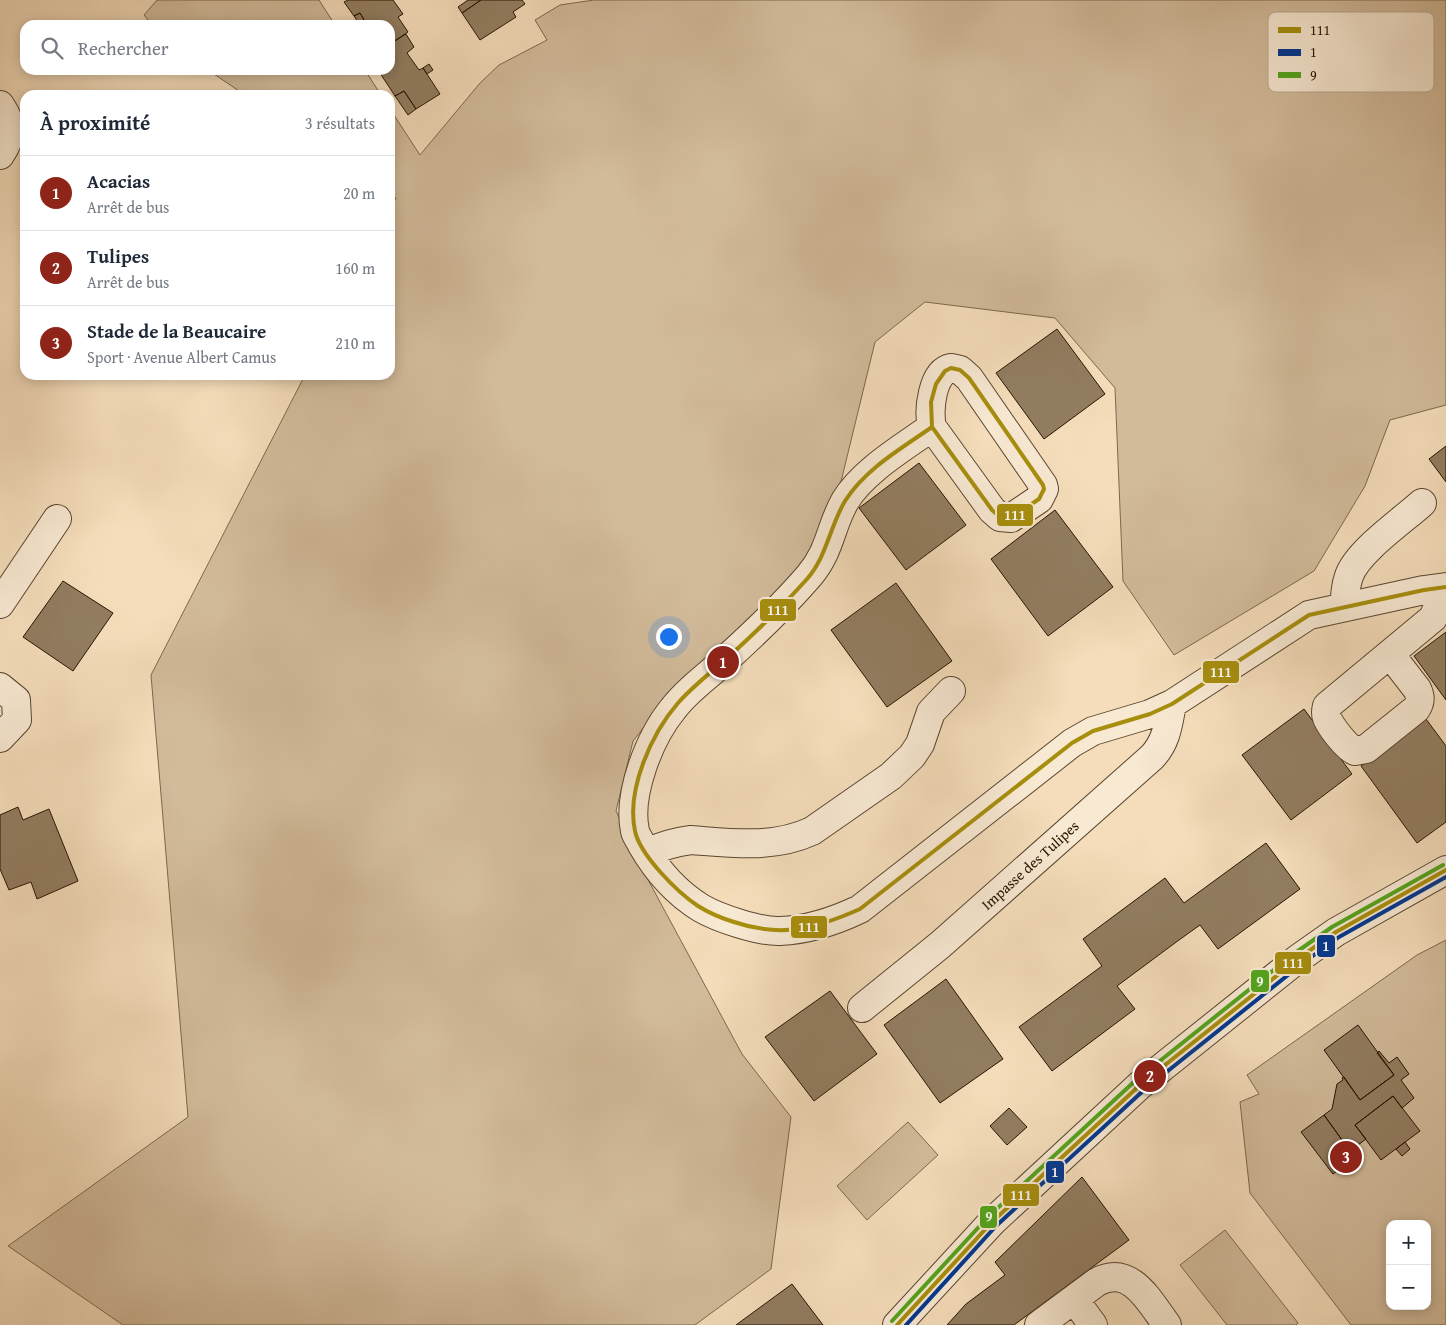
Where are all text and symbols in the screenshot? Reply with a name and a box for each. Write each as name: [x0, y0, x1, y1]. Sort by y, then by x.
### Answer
legend: [1268, 12, 1434, 92]
search box: [20, 20, 395, 75]
text: 111: [1310, 20, 1330, 40]
icon: search: [38, 34, 66, 62]
text: Rechercher: [78, 34, 169, 62]
text: 1: [1310, 42, 1317, 62]
text: 9: [1310, 65, 1317, 85]
text: À proximité: [40, 107, 150, 138]
text: 3 résultats: [305, 111, 375, 135]
text: Acacias: [87, 167, 150, 195]
text: 1: [52, 181, 60, 205]
text: 20 m: [343, 181, 375, 205]
text: Arrêt de bus: [87, 195, 169, 219]
text: Tulipes: [87, 242, 149, 270]
text: 2: [52, 256, 60, 280]
text: 160 m: [335, 256, 375, 280]
text: Arrêt de bus: [87, 270, 169, 294]
text: Stade de la Beaucaire: [87, 317, 266, 345]
text: 3: [52, 331, 60, 355]
text: 210 m: [335, 331, 375, 355]
text: Sport · Avenue Albert Camus: [87, 345, 276, 369]
line badge: 111: [996, 503, 1034, 527]
text: 111: [1004, 505, 1026, 525]
line badge: 111: [759, 598, 797, 622]
text: 111: [767, 600, 789, 620]
your location: [656, 624, 682, 650]
pin: 1: [707, 643, 739, 681]
line badge: 111: [1202, 660, 1240, 684]
text: 111: [1210, 662, 1232, 682]
street label: Impasse des Tulipes: [977, 815, 1083, 915]
line badge: 111: [790, 915, 828, 939]
text: 111: [798, 917, 820, 937]
line badge: 1: [1316, 934, 1336, 958]
text: 1: [1322, 936, 1330, 956]
line badge: 111: [1274, 951, 1312, 975]
text: 111: [1282, 953, 1304, 973]
line badge: 9: [1250, 969, 1270, 993]
text: 9: [1256, 971, 1264, 991]
pin: 2: [1134, 1057, 1166, 1095]
pin: 3: [1330, 1138, 1362, 1176]
line badge: 1: [1045, 1160, 1065, 1184]
text: 1: [1051, 1162, 1059, 1182]
line badge: 111: [1002, 1183, 1040, 1207]
text: 111: [1010, 1185, 1032, 1205]
line badge: 9: [979, 1205, 998, 1229]
text: 9: [985, 1206, 993, 1226]
map controls: [1386, 1220, 1431, 1310]
button: +: [1386, 1220, 1431, 1265]
button: −: [1386, 1265, 1431, 1310]

